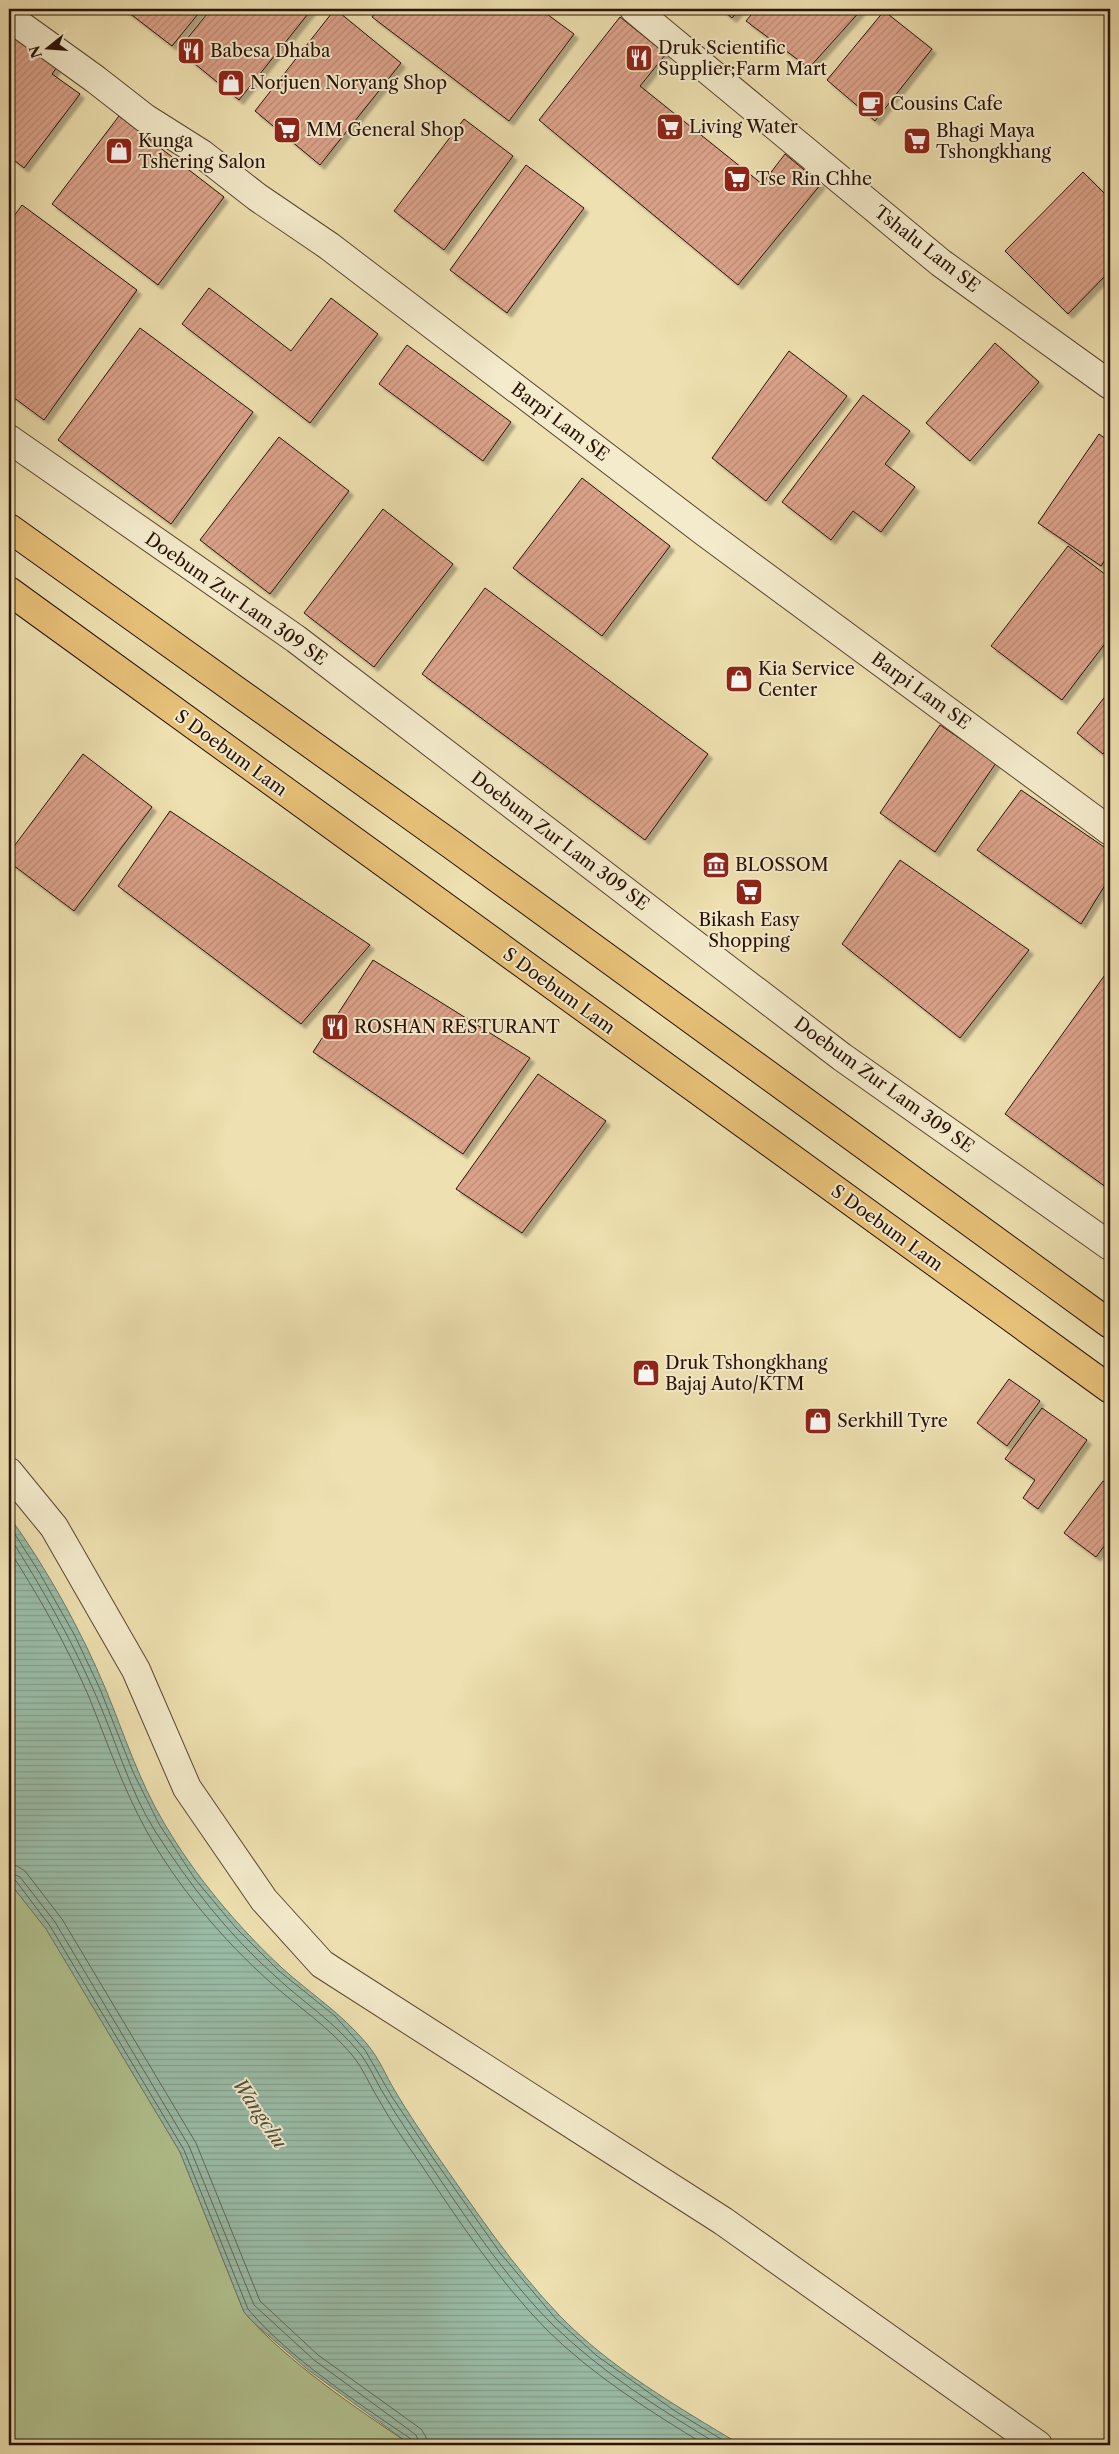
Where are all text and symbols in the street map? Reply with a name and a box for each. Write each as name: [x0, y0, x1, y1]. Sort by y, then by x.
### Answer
north arrow: [22, 22, 72, 72]
restaurant icon: Babesa Dhaba: [176, 36, 206, 66]
place label: Druk Scientific Supplier;Farm Mart: [658, 37, 827, 80]
place label: Babesa Dhaba: [210, 40, 331, 62]
text: N: [25, 43, 46, 60]
restaurant icon: Druk Scientific Supplier;Farm Mart: [624, 43, 654, 73]
shop icon: Norjuen Noryang Shop: [216, 68, 246, 98]
place label: Norjuen Noryang Shop: [250, 72, 447, 94]
cafe icon: Cousins Cafe: [856, 89, 886, 119]
place label: Cousins Cafe: [890, 93, 1003, 115]
supermarket icon: Living Water: [655, 112, 685, 142]
supermarket icon: MM General Shop: [272, 115, 302, 145]
place label: Living Water: [689, 116, 798, 138]
place label: MM General Shop: [306, 119, 464, 141]
place label: Bhagi Maya Tshongkhang: [936, 120, 1051, 163]
supermarket icon: Bhagi Maya Tshongkhang: [902, 126, 932, 156]
place label: Kunga Tshering Salon: [138, 130, 266, 173]
shop icon: Kunga Tshering Salon: [104, 136, 134, 166]
supermarket icon: Tse Rin Chhe: [722, 164, 752, 194]
place label: Tse Rin Chhe: [756, 168, 872, 190]
street label: Tshalu Lam SE: [870, 201, 984, 297]
street label: Barpi Lam SE: [507, 378, 613, 466]
street label: Doebum Zur Lam 309 SE: [141, 528, 331, 670]
street label: Barpi Lam SE: [867, 648, 975, 734]
place label: Kia Service Center: [758, 658, 855, 701]
shop icon: Kia Service Center: [724, 664, 754, 694]
street label: S Doebum Lam: [171, 705, 291, 801]
street label: Doebum Zur Lam 309 SE: [467, 767, 653, 915]
museum icon: BLOSSOM: [701, 850, 731, 880]
place label: BLOSSOM: [735, 854, 829, 876]
supermarket icon: Bikash Easy Shopping: [734, 877, 764, 907]
place label: Bikash Easy Shopping: [698, 909, 801, 952]
street label: S Doebum Lam: [499, 943, 619, 1039]
restaurant icon: ROSHAN RESTURANT: [320, 1012, 350, 1042]
street label: Doebum Zur Lam 309 SE: [790, 1012, 978, 1158]
place label: ROSHAN RESTURANT: [354, 1016, 560, 1038]
street label: S Doebum Lam: [827, 1180, 947, 1276]
place label: Druk Tshongkhang Bajaj Auto/KTM: [665, 1352, 828, 1395]
shop icon: Druk Tshongkhang Bajaj Auto/KTM: [631, 1358, 661, 1388]
shop icon: Serkhill Tyre: [803, 1406, 833, 1436]
place label: Serkhill Tyre: [837, 1410, 948, 1432]
water label: Wangchu: [228, 2074, 292, 2154]

